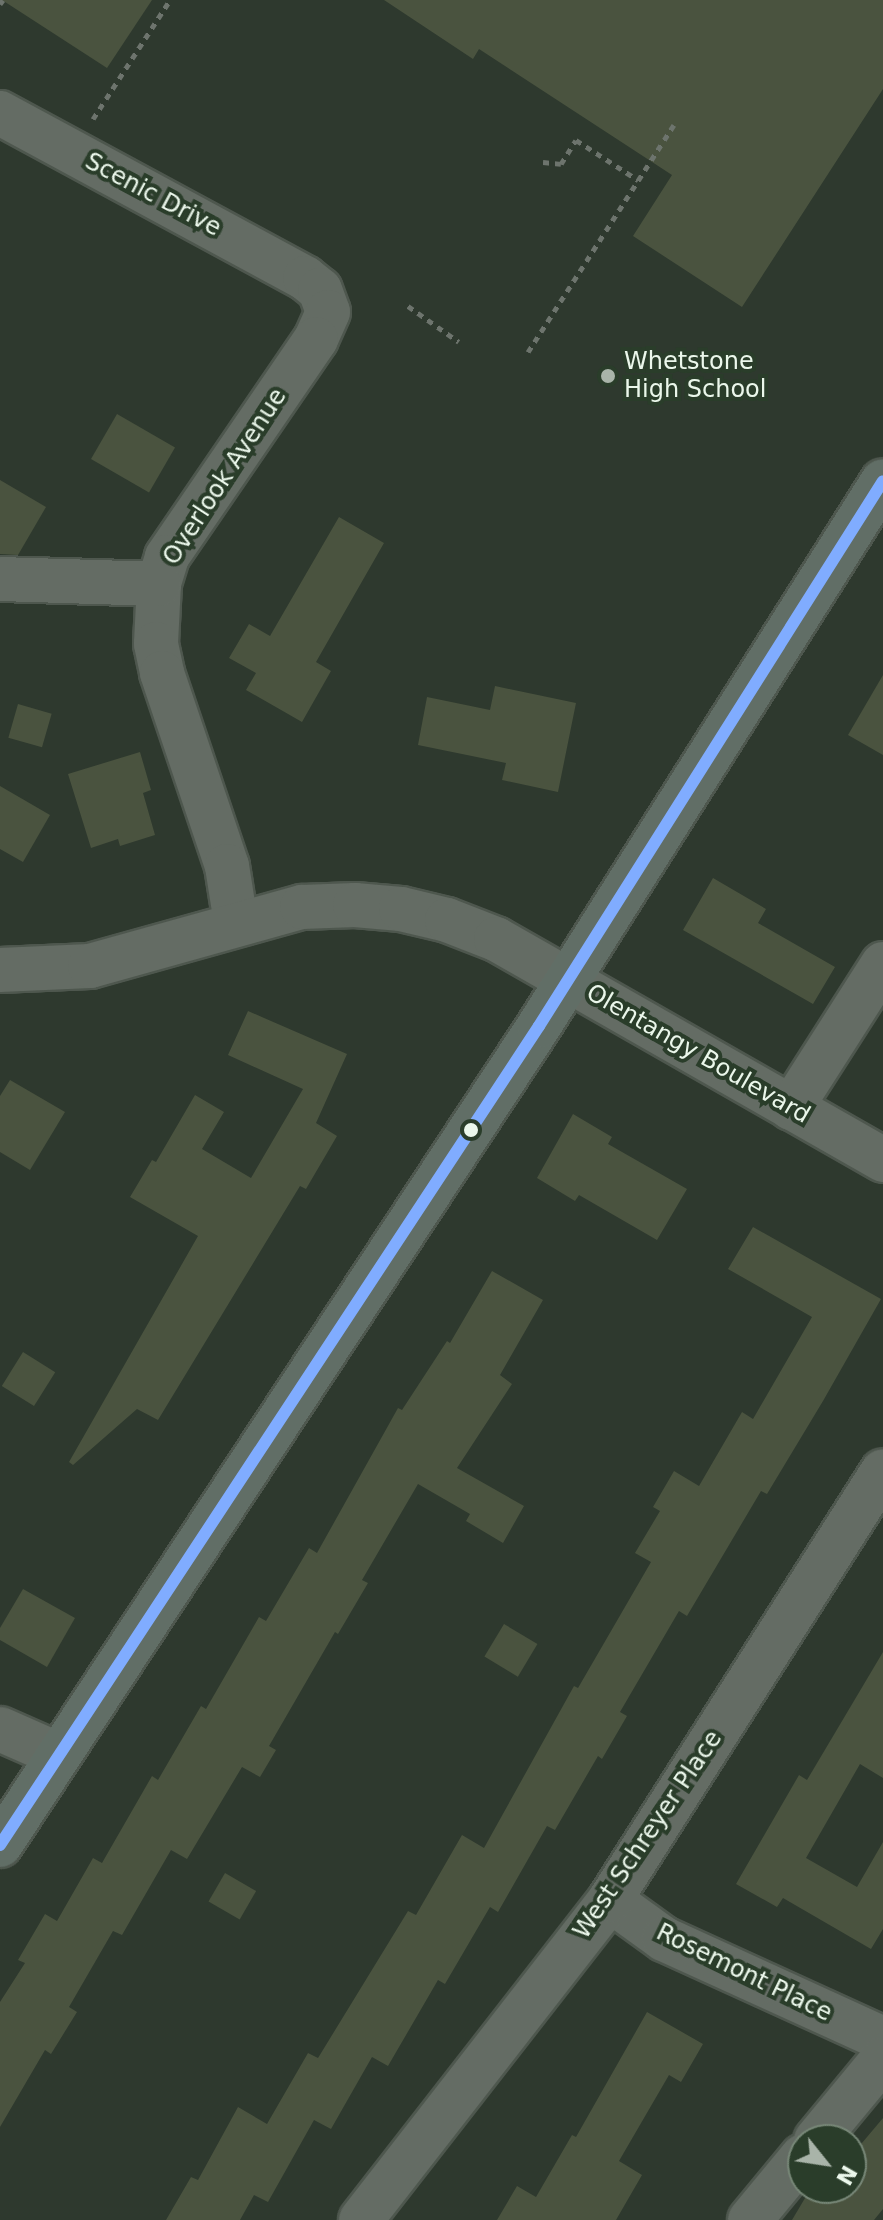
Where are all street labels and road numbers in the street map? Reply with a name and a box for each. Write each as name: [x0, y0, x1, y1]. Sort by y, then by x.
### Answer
street label: Scenic Drive: [80, 147, 226, 243]
street label: Overlook Avenue: [157, 383, 293, 571]
street label: Olentangy Boulevard: [581, 978, 815, 1130]
street label: West Schreyer Place: [568, 1726, 728, 1944]
street label: Rosemont Place: [652, 1918, 836, 2028]

